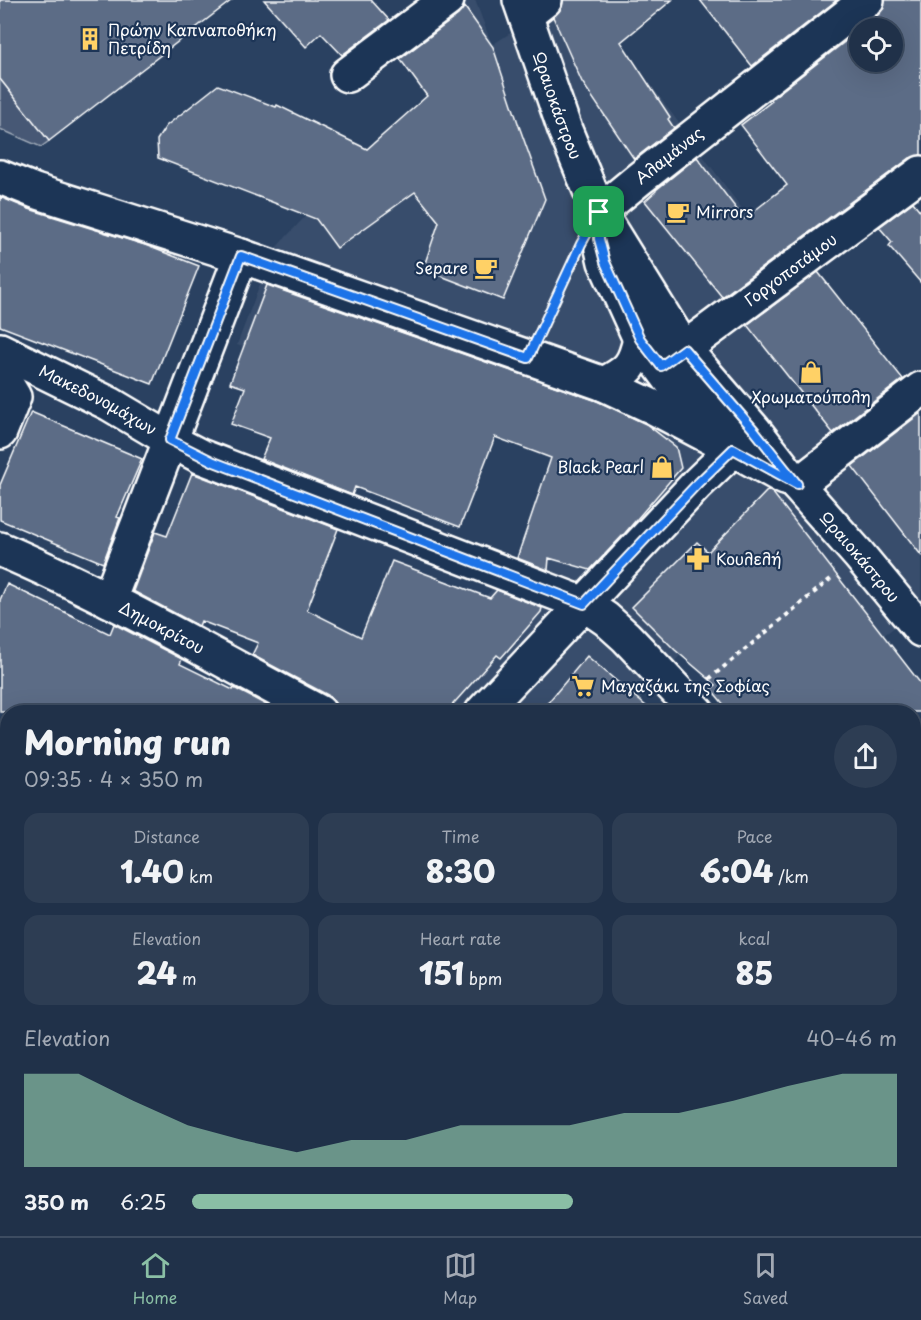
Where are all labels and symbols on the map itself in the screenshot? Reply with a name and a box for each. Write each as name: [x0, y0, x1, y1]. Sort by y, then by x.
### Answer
place label: Πρώην Καπναποθήκη Πετρίδη: [108, 17, 276, 59]
building icon: Πρώην Καπναποθήκη Πετρίδη: [77, 26, 103, 52]
street label: Ωραιοκάστρου: [528, 48, 589, 163]
street label: Αλαμάνας: [629, 120, 708, 189]
pin: [573, 186, 624, 237]
cafe icon: Mirrors: [665, 199, 691, 225]
place label: Mirrors: [696, 199, 753, 223]
street label: Γοργοποτάμου: [739, 227, 841, 311]
place label: Separe: [415, 255, 468, 279]
cafe icon: Separe: [473, 255, 499, 281]
street label: Μακεδονομάχων: [35, 358, 162, 440]
shop icon: Χρωματούπολη: [798, 359, 824, 385]
place label: Χρωματούπολη: [751, 384, 871, 408]
place label: Black Pearl: [557, 454, 644, 478]
shop icon: Black Pearl: [649, 454, 675, 480]
street label: Ωραιοκάστρου: [815, 506, 906, 607]
pharmacy icon: Κουλελή: [685, 546, 711, 572]
place label: Κουλελή: [716, 546, 782, 570]
street label: Δημοκρίτου: [116, 594, 209, 659]
supermarket icon: Μαγαζάκι της Σοφίας: [570, 673, 596, 699]
place label: Μαγαζάκι της Σοφίας: [601, 673, 770, 697]

